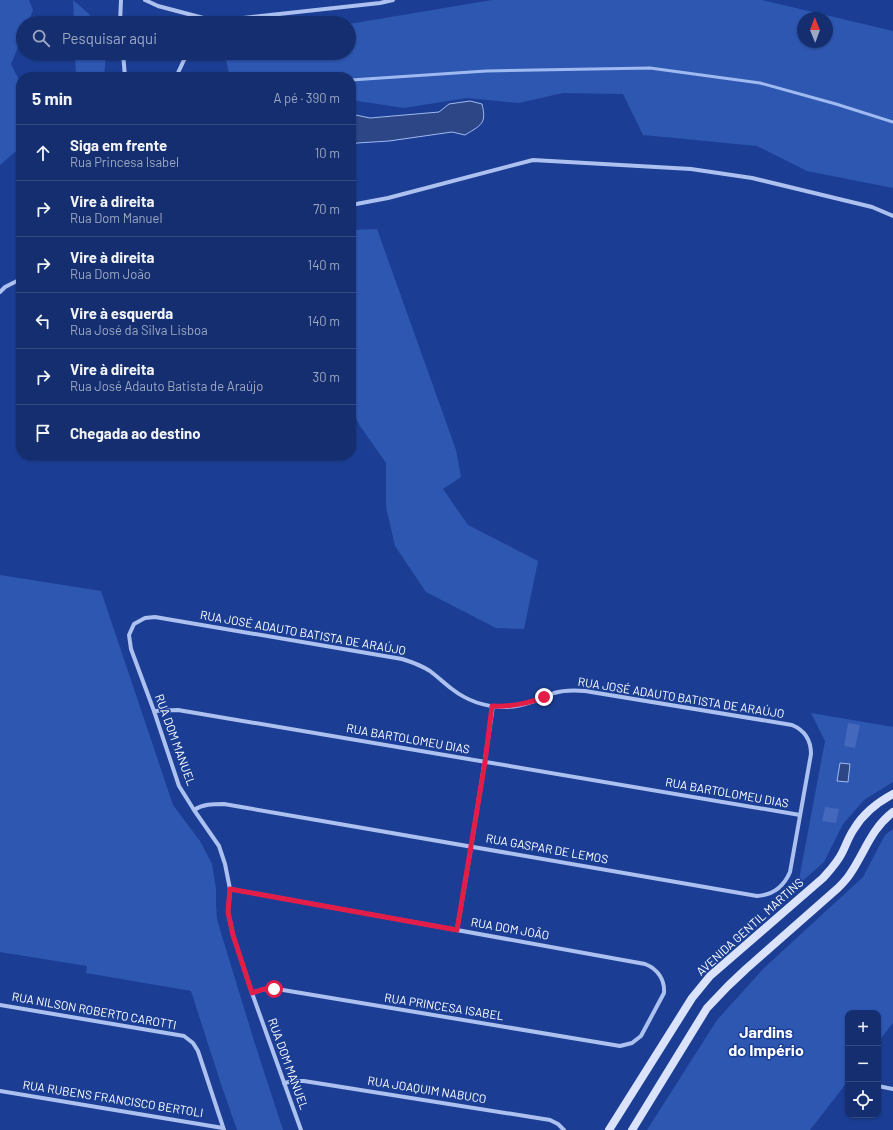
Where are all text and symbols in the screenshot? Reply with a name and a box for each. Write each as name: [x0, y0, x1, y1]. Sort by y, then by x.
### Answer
north arrow: [797, 12, 833, 48]
search box: [16, 16, 356, 60]
icon: search: [30, 27, 52, 49]
text: Pesquisar aqui: [62, 29, 157, 47]
text: 5 min: [32, 88, 72, 108]
text: A pé · 390 m: [273, 90, 340, 106]
text: Siga em frente: [70, 136, 167, 154]
icon: ahead: [32, 142, 54, 164]
text: 10 m: [315, 145, 340, 161]
text: Rua Princesa Isabel: [70, 154, 179, 170]
text: Vire à direita: [70, 192, 154, 210]
icon: right: [32, 198, 54, 220]
text: 70 m: [313, 201, 340, 217]
text: Rua Dom Manuel: [70, 210, 162, 226]
text: Vire à direita: [70, 248, 154, 266]
icon: right: [32, 254, 54, 276]
text: 140 m: [308, 257, 340, 273]
text: Rua Dom João: [70, 266, 151, 282]
text: Vire à esquerda: [70, 304, 173, 322]
icon: left: [32, 310, 54, 332]
text: 140 m: [308, 313, 340, 329]
text: Rua José da Silva Lisboa: [70, 322, 208, 338]
text: Vire à direita: [70, 360, 154, 378]
icon: right: [32, 366, 54, 388]
text: 30 m: [313, 369, 340, 385]
text: Rua José Adauto Batista de Araújo: [70, 378, 263, 394]
icon: arrive: [32, 422, 54, 444]
text: Chegada ao destino: [70, 424, 201, 442]
street label: RUA JOSÉ ADAUTO BATISTA DE ARAÚJO: [199, 607, 407, 657]
street label: RUA JOSÉ ADAUTO BATISTA DE ARAÚJO: [577, 674, 785, 720]
route end: [535, 688, 553, 706]
street label: RUA DOM MANUEL: [153, 692, 199, 788]
street label: RUA BARTOLOMEU DIAS: [345, 720, 471, 756]
street label: RUA BARTOLOMEU DIAS: [664, 774, 790, 810]
street label: RUA GASPAR DE LEMOS: [485, 830, 609, 866]
street label: AVENIDA GENTIL MARTINS: [693, 875, 806, 978]
street label: RUA DOM JOÃO: [470, 914, 550, 942]
route start: [265, 980, 283, 998]
street label: RUA NILSON ROBERTO CAROTTI: [11, 989, 178, 1031]
street label: RUA PRINCESA ISABEL: [383, 990, 505, 1022]
map controls: [845, 1010, 881, 1118]
button: +: [845, 1010, 881, 1046]
street label: RUA DOM MANUEL: [266, 1016, 312, 1112]
district label: Jardins do Império: [728, 1022, 804, 1059]
button: −: [845, 1046, 881, 1082]
street label: RUA JOAQUIM NABUCO: [367, 1073, 488, 1105]
street label: RUA RUBENS FRANCISCO BERTOLI: [22, 1077, 204, 1119]
button: locate: [845, 1082, 881, 1118]

